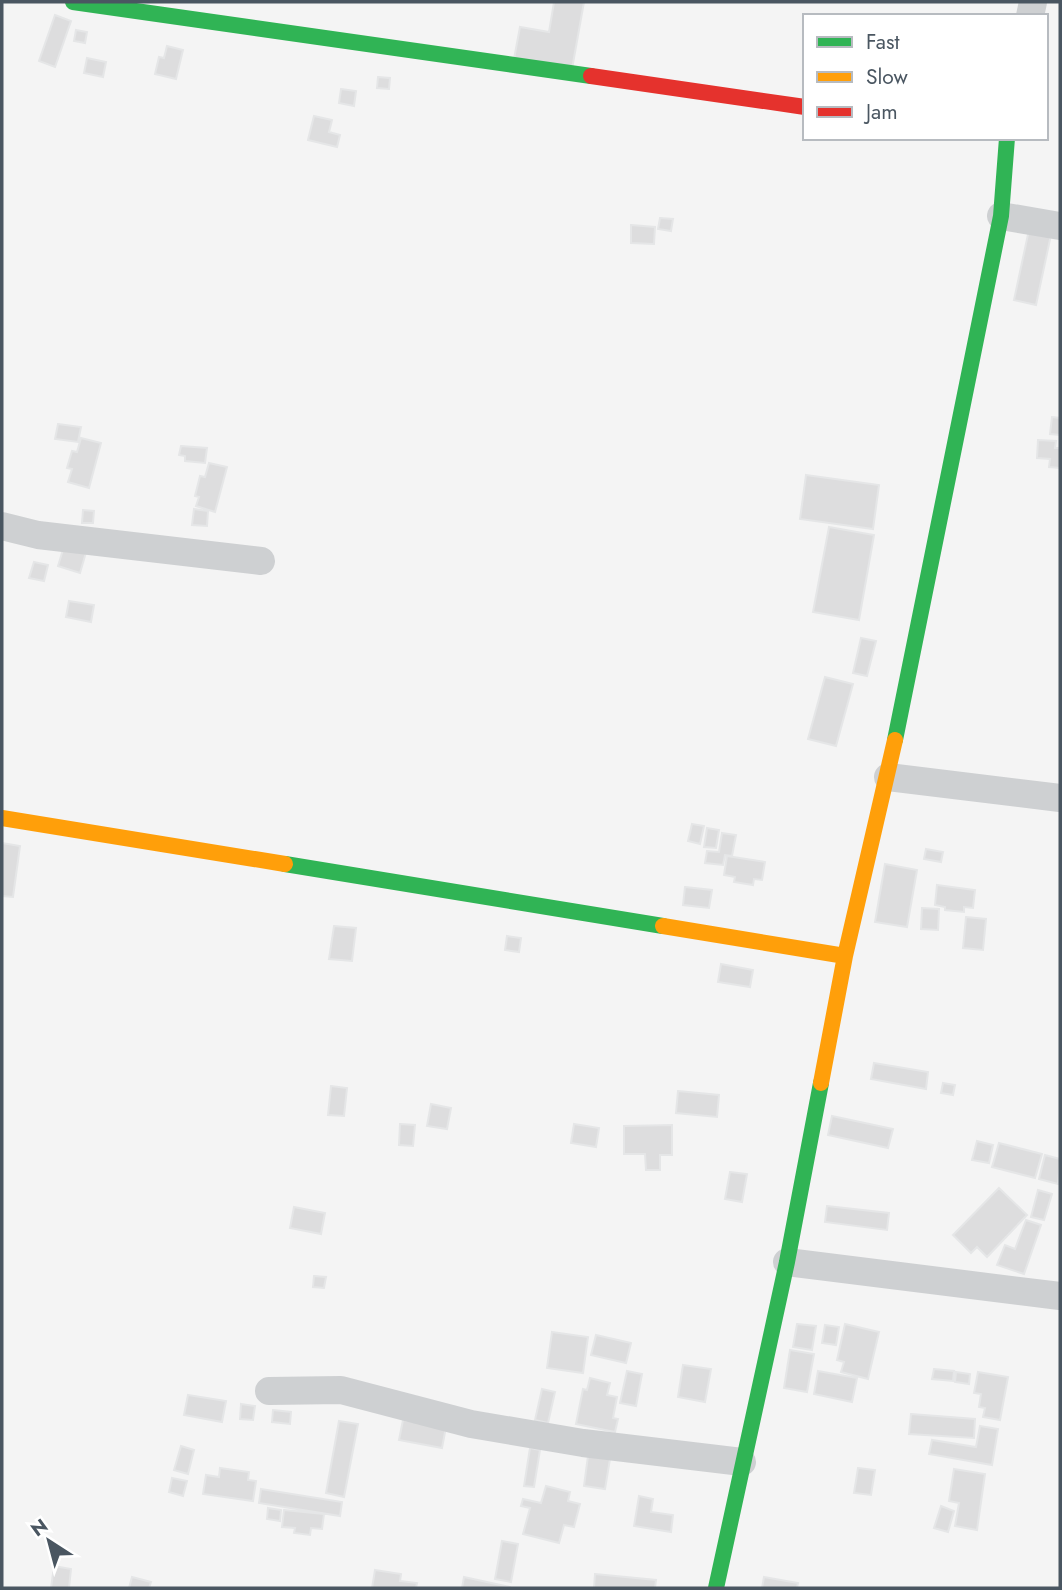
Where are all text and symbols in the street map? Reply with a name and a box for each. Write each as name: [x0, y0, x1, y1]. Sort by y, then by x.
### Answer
legend: [803, 14, 1048, 140]
text: Fast: [866, 27, 899, 57]
text: Slow: [866, 62, 908, 92]
text: Jam: [863, 97, 898, 127]
north arrow: [14, 1506, 84, 1576]
text: N: [25, 1512, 53, 1543]

